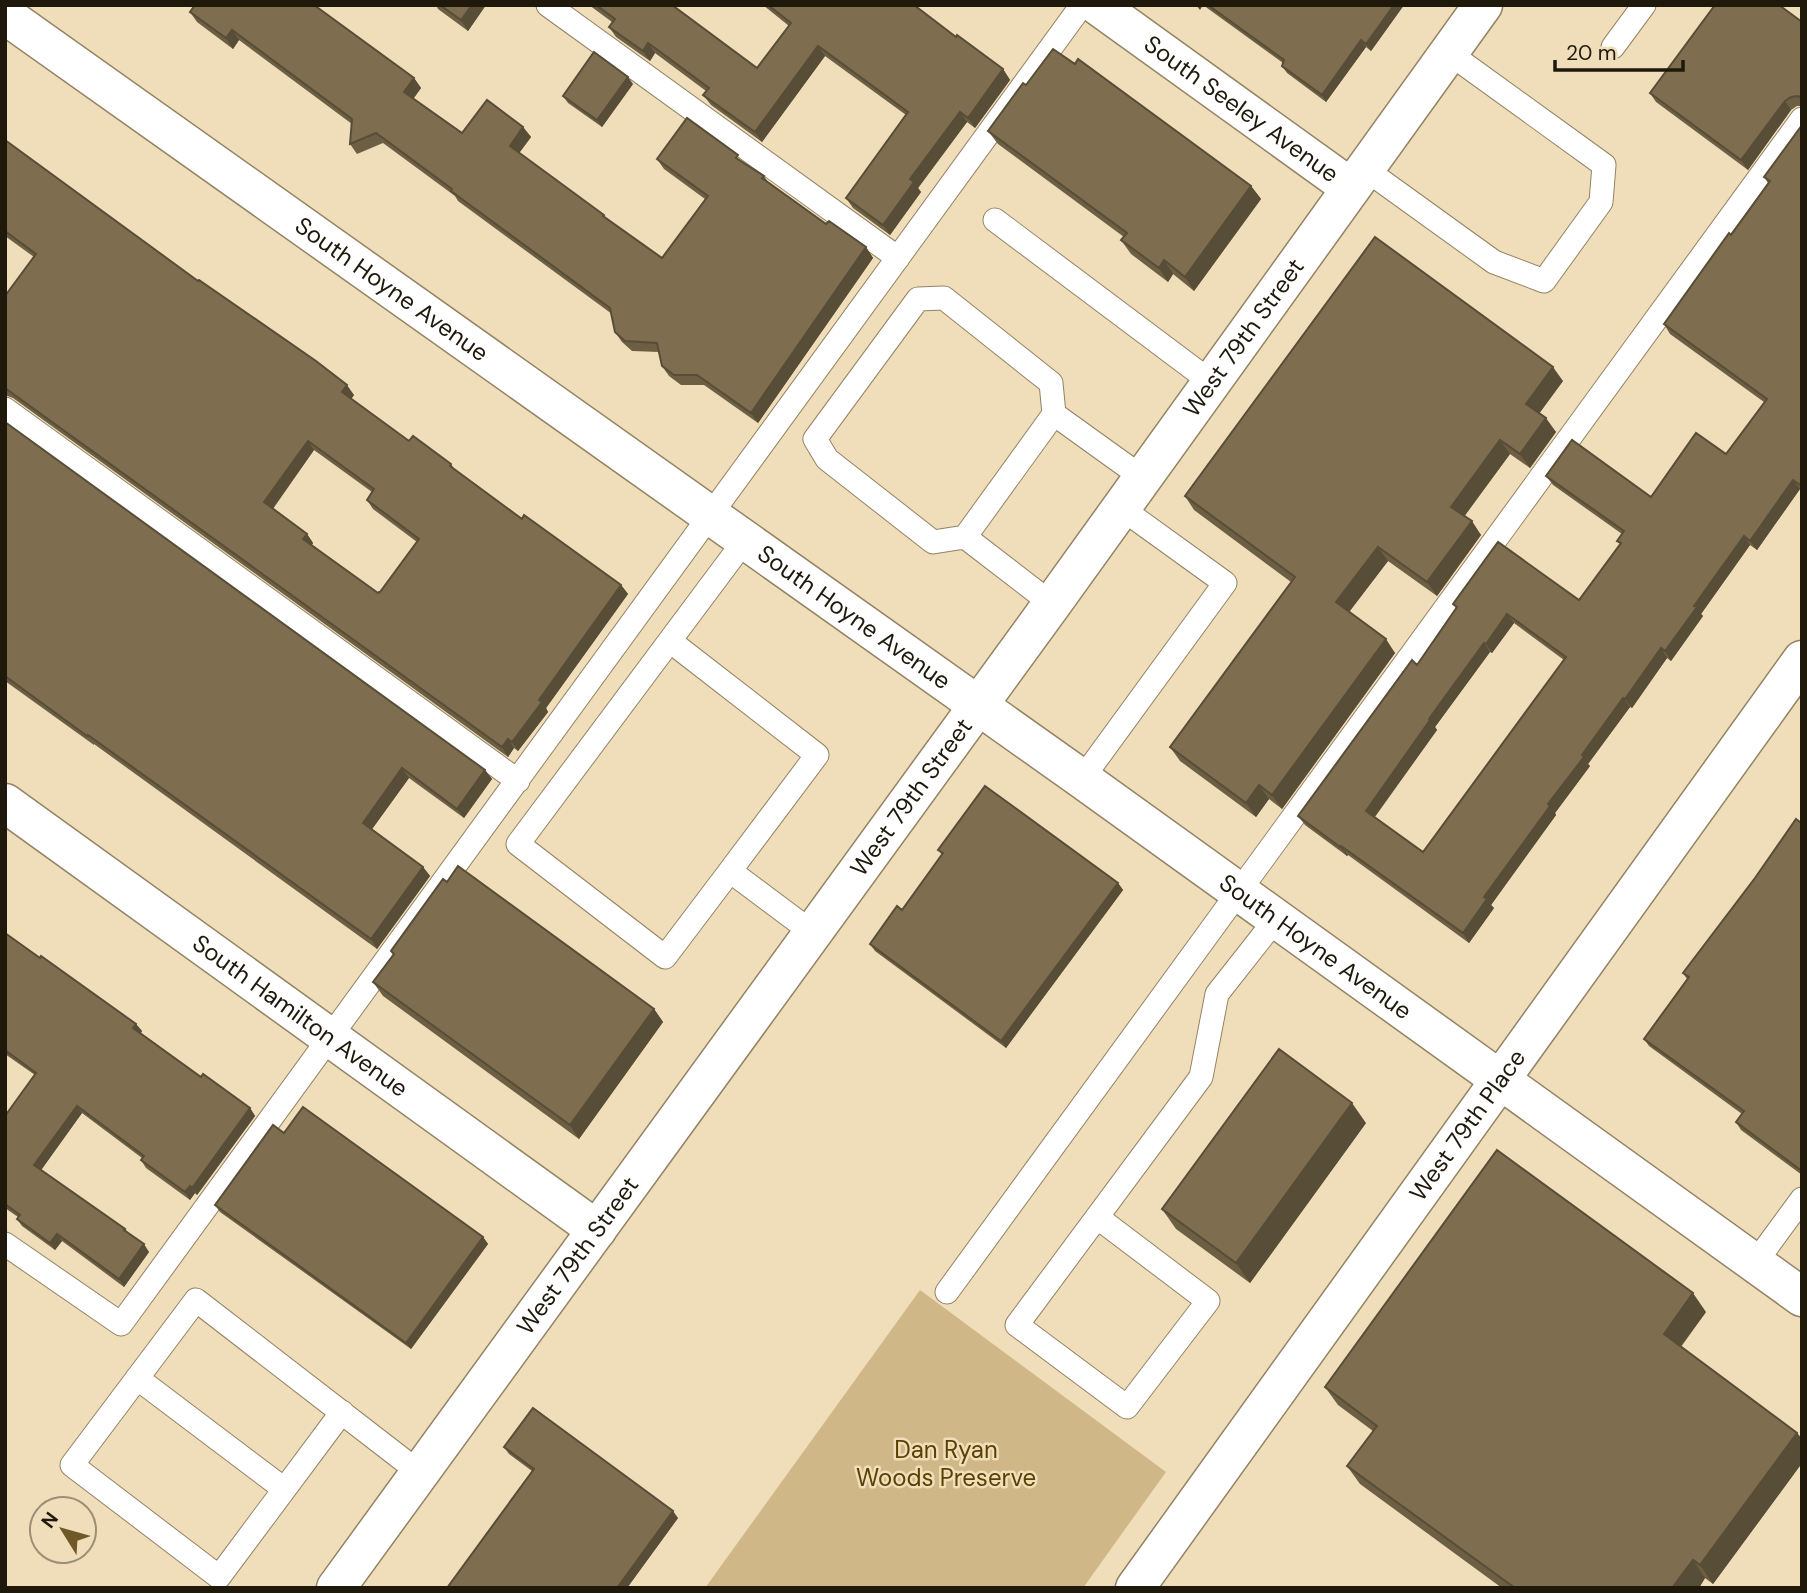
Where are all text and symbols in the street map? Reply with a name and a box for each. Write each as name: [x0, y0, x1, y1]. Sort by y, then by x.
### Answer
street label: South Seeley Avenue: [1138, 28, 1345, 189]
scale bar: [1555, 28, 1683, 72]
text: 20 m: [1566, 39, 1617, 67]
street label: South Hoyne Avenue: [289, 210, 495, 368]
street label: West 79th Street: [1176, 252, 1311, 423]
street label: South Hoyne Avenue: [752, 538, 957, 696]
street label: West 79th Street: [843, 712, 979, 882]
street label: South Hoyne Avenue: [1213, 867, 1418, 1026]
street label: South Hamilton Avenue: [187, 927, 414, 1104]
street label: West 79th Place: [1402, 1043, 1532, 1207]
street label: West 79th Street: [510, 1170, 645, 1340]
park label: Dan Ryan Woods Preserve: [856, 1434, 1036, 1493]
north arrow: [28, 1495, 98, 1565]
text: N: [36, 1507, 64, 1533]

